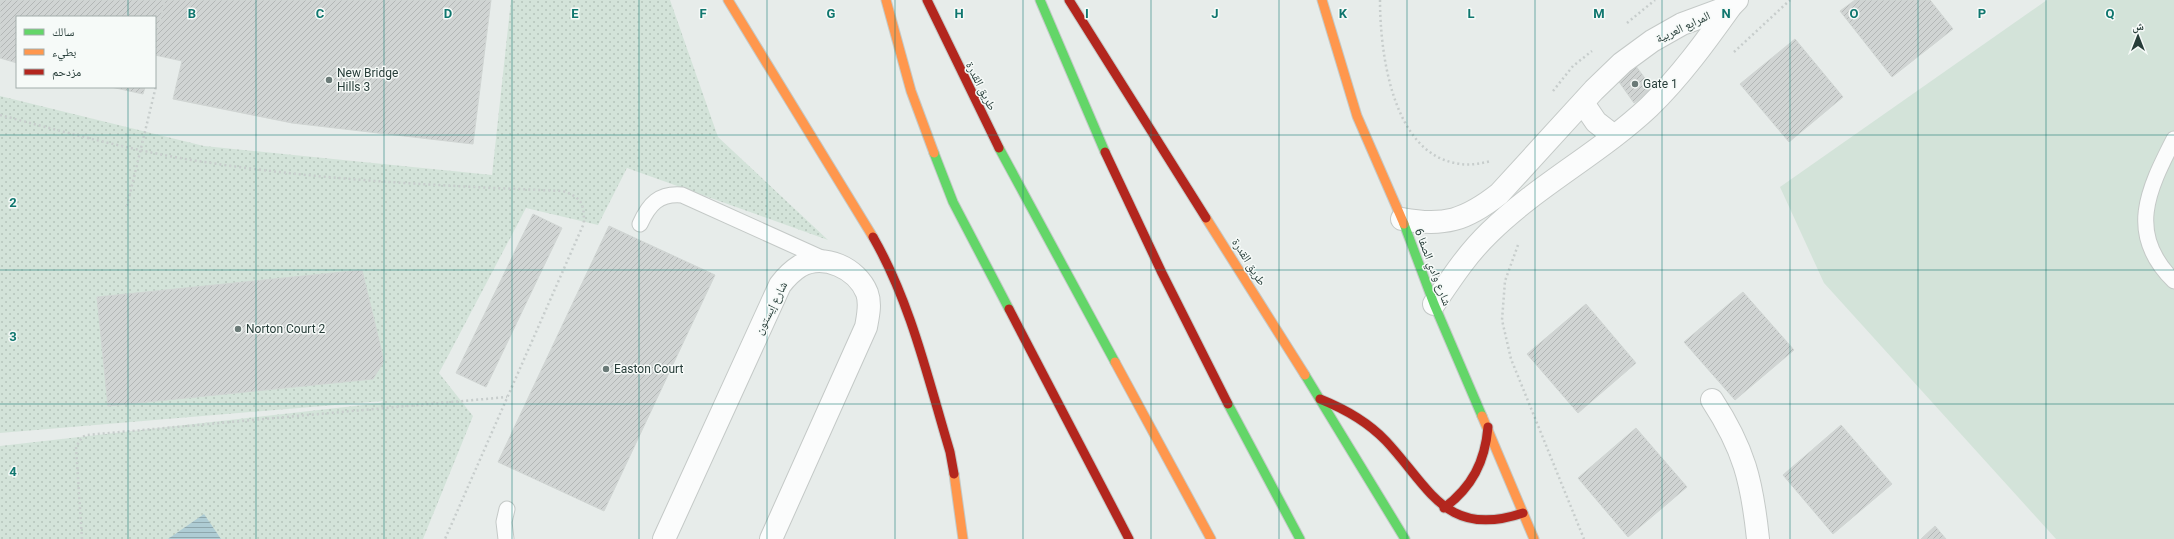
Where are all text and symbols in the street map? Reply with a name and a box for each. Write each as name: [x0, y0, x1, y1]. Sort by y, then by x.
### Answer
text: B: [188, 6, 196, 21]
text: C: [316, 6, 325, 21]
text: D: [444, 6, 452, 21]
text: E: [571, 6, 579, 21]
text: F: [699, 6, 707, 21]
text: G: [827, 6, 836, 21]
text: H: [954, 6, 964, 21]
text: I: [1085, 6, 1089, 21]
text: J: [1211, 6, 1219, 21]
text: K: [1339, 6, 1348, 21]
text: L: [1467, 6, 1475, 21]
text: M: [1593, 6, 1605, 21]
text: N: [1721, 6, 1731, 21]
text: O: [1850, 6, 1859, 21]
text: P: [1978, 6, 1986, 21]
text: Q: [2106, 6, 2115, 21]
street label: المرابع العربية: [1654, 8, 1713, 46]
legend: [16, 16, 156, 88]
north arrow: [2118, 16, 2158, 56]
text: ش: [2132, 20, 2144, 34]
text: سالك: [52, 25, 74, 39]
text: بطيء: [52, 45, 76, 62]
street label: طريق القدرة: [963, 59, 999, 113]
text: مزدحم: [52, 65, 81, 80]
place label: New Bridge Hills 3: [337, 66, 398, 94]
marker: New Bridge Hills 3: [324, 75, 334, 85]
place label: Gate 1: [1643, 77, 1678, 91]
marker: Gate 1: [1630, 79, 1640, 89]
text: 2: [9, 195, 17, 210]
street label: شارع وادي الصفا 6: [1409, 226, 1454, 309]
street label: طريق القدرة: [1229, 236, 1269, 288]
street label: شارع إيستون: [752, 279, 791, 337]
place label: Norton Court 2: [246, 322, 326, 336]
marker: Norton Court 2: [233, 324, 243, 334]
text: 3: [9, 329, 17, 344]
place label: Easton Court: [614, 362, 683, 376]
marker: Easton Court: [601, 364, 611, 374]
text: 4: [9, 464, 17, 479]

